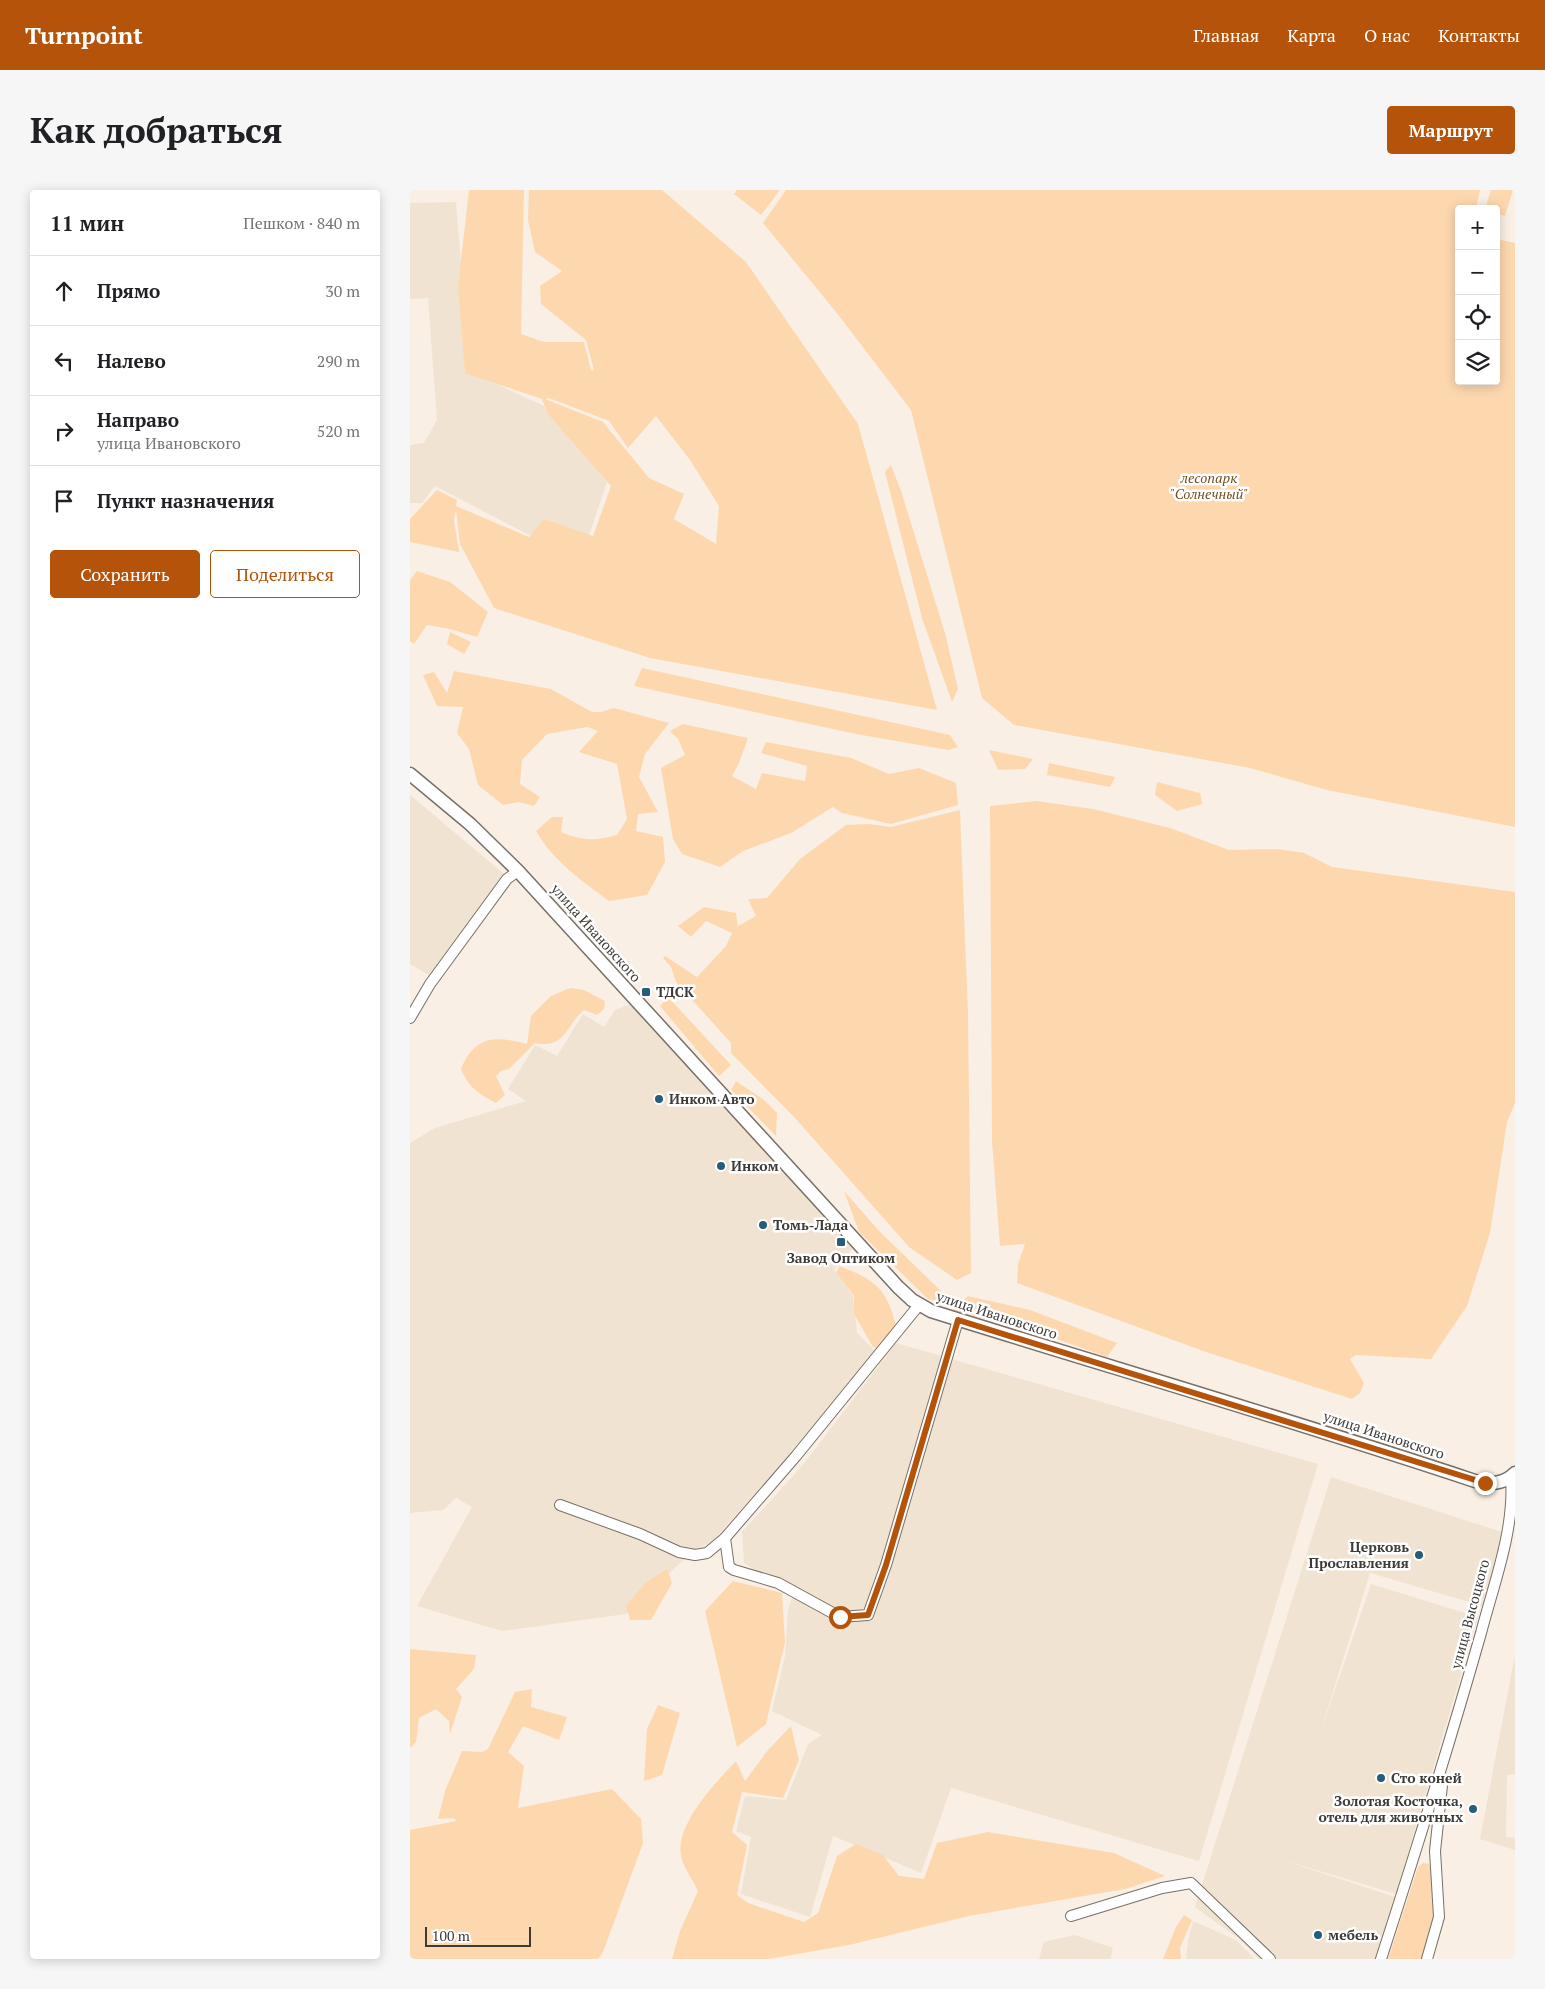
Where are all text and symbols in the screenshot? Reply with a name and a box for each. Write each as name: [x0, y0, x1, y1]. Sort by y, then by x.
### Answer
text: Turnpoint: [25, 19, 143, 51]
text: Главная: [1193, 23, 1259, 47]
text: Карта: [1287, 23, 1336, 47]
text: О нас: [1364, 23, 1410, 47]
text: Контакты: [1438, 23, 1520, 47]
button: Маршрут: [1387, 106, 1515, 154]
text: Как добраться: [30, 107, 283, 153]
map controls: [1455, 205, 1500, 385]
button: +: [1455, 205, 1500, 250]
text: 11 мин: [50, 209, 124, 237]
text: Пешком · 840 m: [243, 212, 360, 234]
button: −: [1455, 250, 1500, 295]
icon: ahead: [50, 277, 78, 305]
text: Прямо: [97, 278, 160, 303]
text: 30 m: [325, 280, 360, 302]
button: locate: [1455, 295, 1500, 340]
button: layers: [1455, 340, 1500, 385]
icon: left: [50, 347, 78, 375]
text: Налево: [97, 348, 166, 373]
text: 290 m: [317, 350, 360, 372]
text: Направо: [97, 407, 179, 432]
icon: right: [50, 417, 78, 445]
text: 520 m: [317, 420, 360, 442]
text: улица Ивановского: [97, 432, 241, 454]
park label: лесопарк "Солнечный": [1170, 468, 1248, 503]
icon: arrive: [50, 487, 78, 515]
text: Пункт назначения: [97, 488, 274, 513]
button: Сохранить: [50, 550, 200, 598]
button: Поделиться: [210, 550, 360, 598]
street label: улица Ивановского: [547, 879, 646, 986]
place label: ТДСК: [656, 982, 694, 1001]
marker: ТДСК: [640, 986, 652, 998]
place label: Инком Авто: [669, 1089, 755, 1108]
marker: Инком Авто: [653, 1093, 665, 1105]
place label: Инком: [731, 1156, 779, 1175]
marker: Инком: [715, 1160, 727, 1172]
place label: Томь-Лада: [773, 1215, 848, 1234]
marker: Томь-Лада: [757, 1219, 769, 1231]
marker: Завод Оптиком: [835, 1236, 847, 1248]
place label: Завод Оптиком: [787, 1248, 895, 1267]
street label: улица Ивановского: [933, 1286, 1060, 1343]
street label: улица Ивановского: [1320, 1406, 1447, 1463]
route end: [1474, 1472, 1497, 1495]
place label: Церковь Прославления: [1308, 1537, 1409, 1572]
marker: Церковь Прославления: [1413, 1549, 1425, 1561]
street label: улица Высоцкого: [1446, 1557, 1493, 1672]
route start: [829, 1606, 852, 1629]
place label: Сто коней: [1391, 1768, 1462, 1787]
marker: Сто коней: [1375, 1772, 1387, 1784]
place label: Золотая Косточка, отель для животных: [1319, 1791, 1463, 1826]
marker: Золотая Косточка, отель для животных: [1467, 1803, 1479, 1815]
scale bar: [425, 1924, 531, 1947]
place label: мебель: [1328, 1925, 1378, 1944]
text: 100 m: [432, 1926, 470, 1945]
marker: мебель: [1312, 1929, 1324, 1941]

